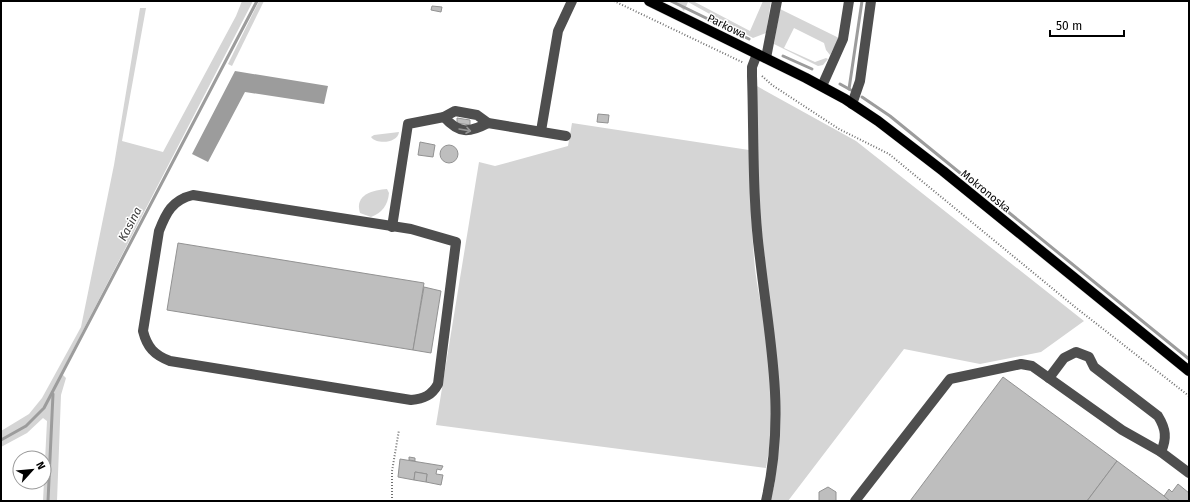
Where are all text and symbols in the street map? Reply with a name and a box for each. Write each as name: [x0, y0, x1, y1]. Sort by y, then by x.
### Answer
street label: Parkowa: [705, 11, 748, 41]
scale bar: [1050, 12, 1124, 38]
text: 50 m: [1056, 19, 1082, 33]
one-way arrow: [458, 126, 471, 134]
street label: Mokronoska: [958, 167, 1013, 215]
water label: Kasina: [115, 205, 145, 243]
north arrow: [12, 450, 52, 490]
text: N: [33, 459, 48, 472]

